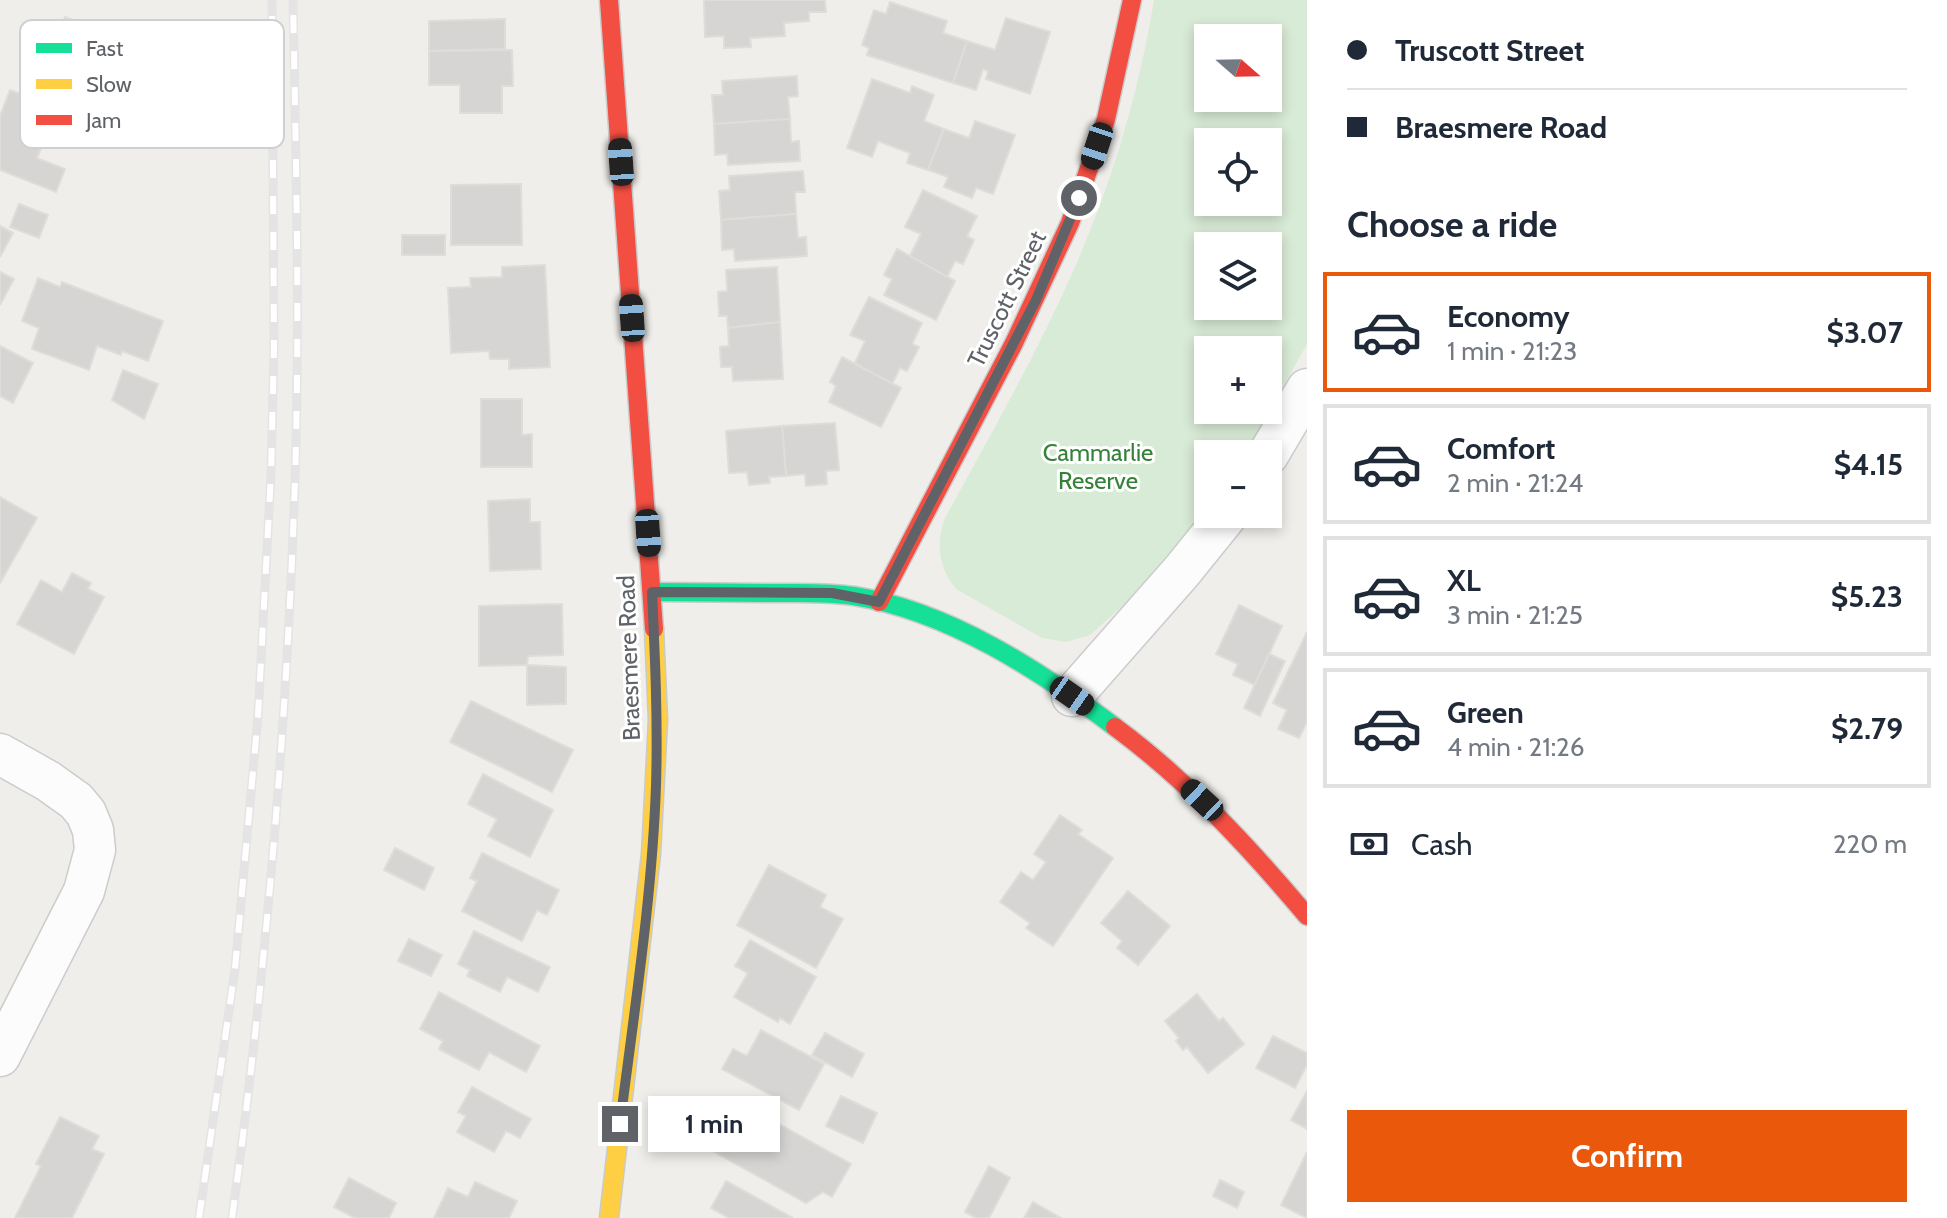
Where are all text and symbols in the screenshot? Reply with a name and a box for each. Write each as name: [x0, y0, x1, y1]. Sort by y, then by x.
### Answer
legend: [20, 20, 284, 148]
north arrow: [1194, 24, 1282, 112]
map controls: [1194, 24, 1282, 528]
text: Truscott Street: [1395, 32, 1584, 69]
text: Fast: [86, 35, 124, 62]
text: Slow: [86, 71, 132, 98]
text: Jam: [85, 107, 121, 134]
text: Braesmere Road: [1395, 109, 1607, 146]
car: [1078, 119, 1116, 173]
button: locate: [1194, 128, 1282, 216]
car: [607, 137, 635, 187]
route start: [1061, 180, 1097, 216]
text: Choose a ride: [1347, 202, 1557, 246]
street label: Truscott Street: [961, 226, 1052, 372]
button: layers: [1194, 232, 1282, 320]
car: [618, 293, 646, 343]
icon: car: [1351, 296, 1423, 368]
text: Economy: [1447, 298, 1570, 335]
text: $3.07: [1827, 314, 1903, 351]
text: 1 min · 21:23: [1447, 335, 1577, 367]
button: +: [1194, 336, 1282, 424]
icon: car: [1351, 428, 1423, 500]
text: Comfort: [1447, 430, 1555, 467]
park label: Cammarlie Reserve: [1043, 438, 1153, 495]
button: −: [1194, 440, 1282, 528]
text: $4.15: [1834, 446, 1903, 483]
text: 2 min · 21:24: [1447, 467, 1583, 499]
car: [634, 508, 662, 558]
icon: car: [1351, 560, 1423, 632]
text: XL: [1447, 562, 1481, 599]
street label: Braesmere Road: [611, 575, 646, 741]
text: $5.23: [1831, 578, 1903, 615]
text: 3 min · 21:25: [1447, 599, 1583, 631]
car: [1045, 672, 1099, 720]
icon: car: [1351, 692, 1423, 764]
text: Green: [1447, 694, 1524, 731]
text: $2.79: [1831, 710, 1903, 747]
text: 4 min · 21:26: [1447, 731, 1585, 763]
car: [1176, 775, 1228, 825]
icon: cash: [1347, 822, 1391, 866]
text: Cash: [1411, 826, 1473, 863]
text: 220 m: [1833, 828, 1907, 860]
callout: 1 min: [648, 1096, 780, 1152]
route end: [602, 1106, 638, 1142]
text: 1 min: [685, 1108, 743, 1140]
button: Confirm: [1347, 1110, 1907, 1202]

